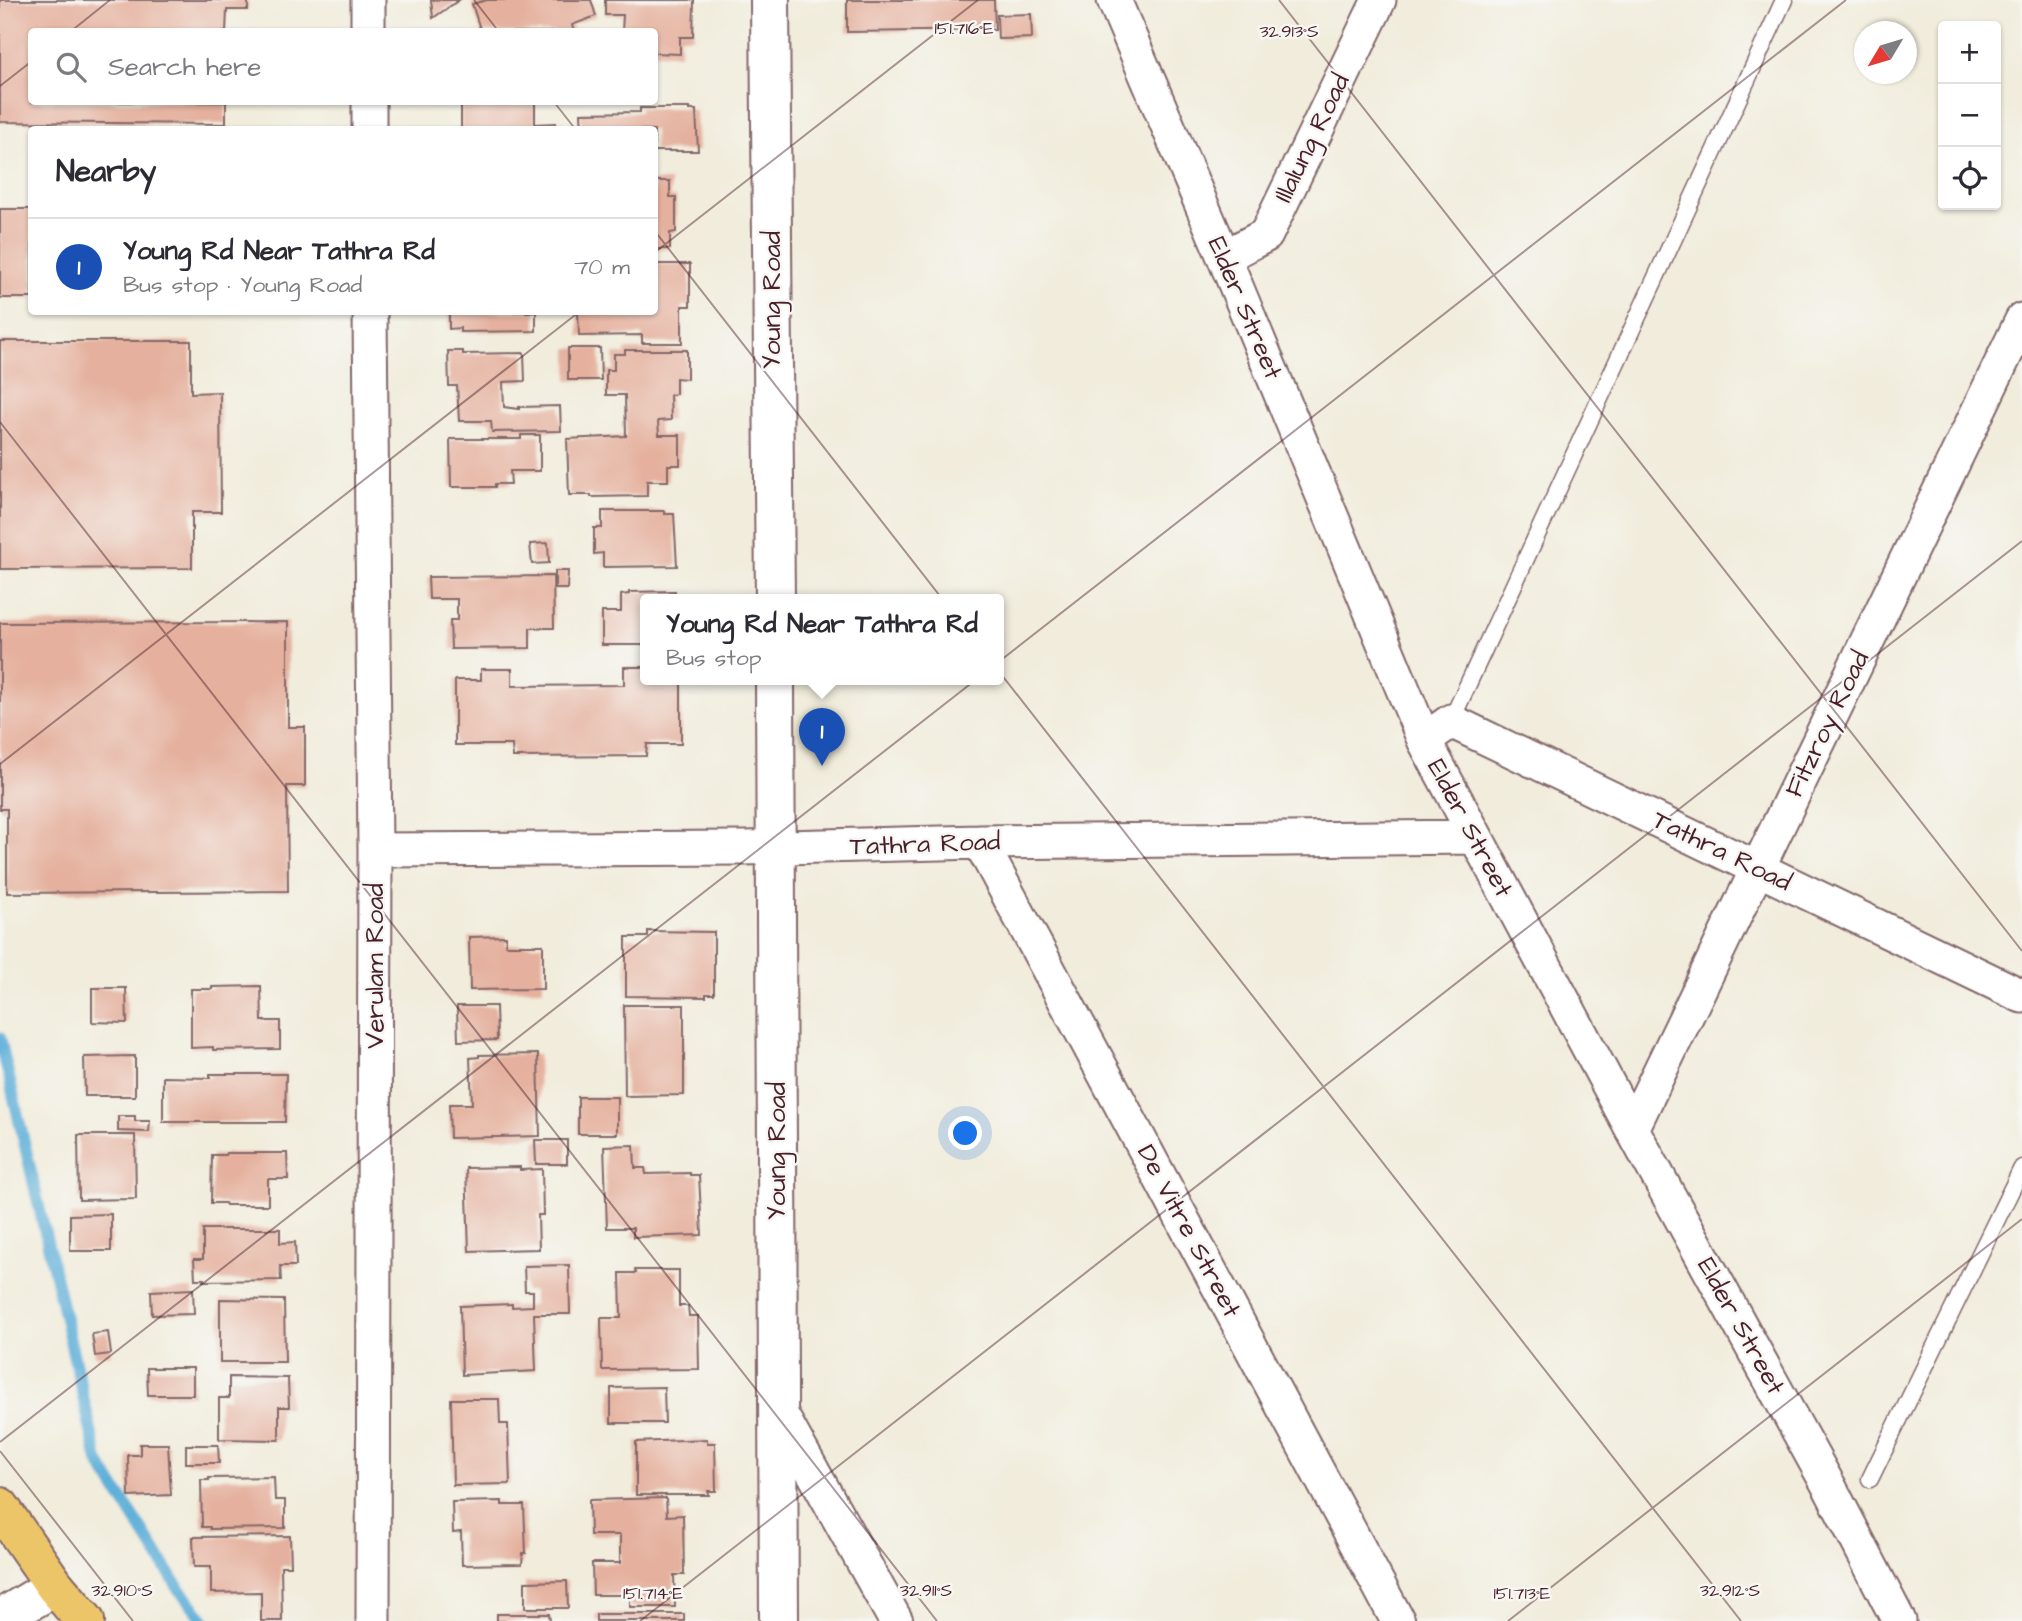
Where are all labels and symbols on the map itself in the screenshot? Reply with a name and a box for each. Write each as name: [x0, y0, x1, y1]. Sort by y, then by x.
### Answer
text: 151.716°E: [934, 16, 994, 41]
text: 32.913°S: [1259, 19, 1319, 44]
north arrow: [1854, 21, 1917, 84]
street label: Illalung Road: [1265, 68, 1360, 209]
street label: Young Road: [754, 231, 792, 369]
street label: Elder Street: [1199, 231, 1291, 385]
street label: Fitzroy Road: [1776, 645, 1880, 804]
pin: 1: [799, 708, 845, 766]
street label: Elder Street: [1418, 753, 1522, 904]
street label: Tathra Road: [1646, 802, 1798, 900]
street label: Tathra Road: [849, 823, 1001, 865]
street label: Verulam Road: [357, 883, 393, 1049]
street label: Young Road: [759, 1082, 797, 1220]
your location: [948, 1116, 982, 1150]
street label: De Vitre Street: [1128, 1138, 1250, 1324]
street label: Elder Street: [1688, 1251, 1794, 1402]
text: 32.910°S: [91, 1578, 153, 1603]
text: 32.911°S: [900, 1578, 952, 1603]
text: 32.912°S: [1700, 1578, 1760, 1603]
text: 151.714°E: [623, 1581, 683, 1606]
text: 151.713°E: [1493, 1581, 1551, 1606]

